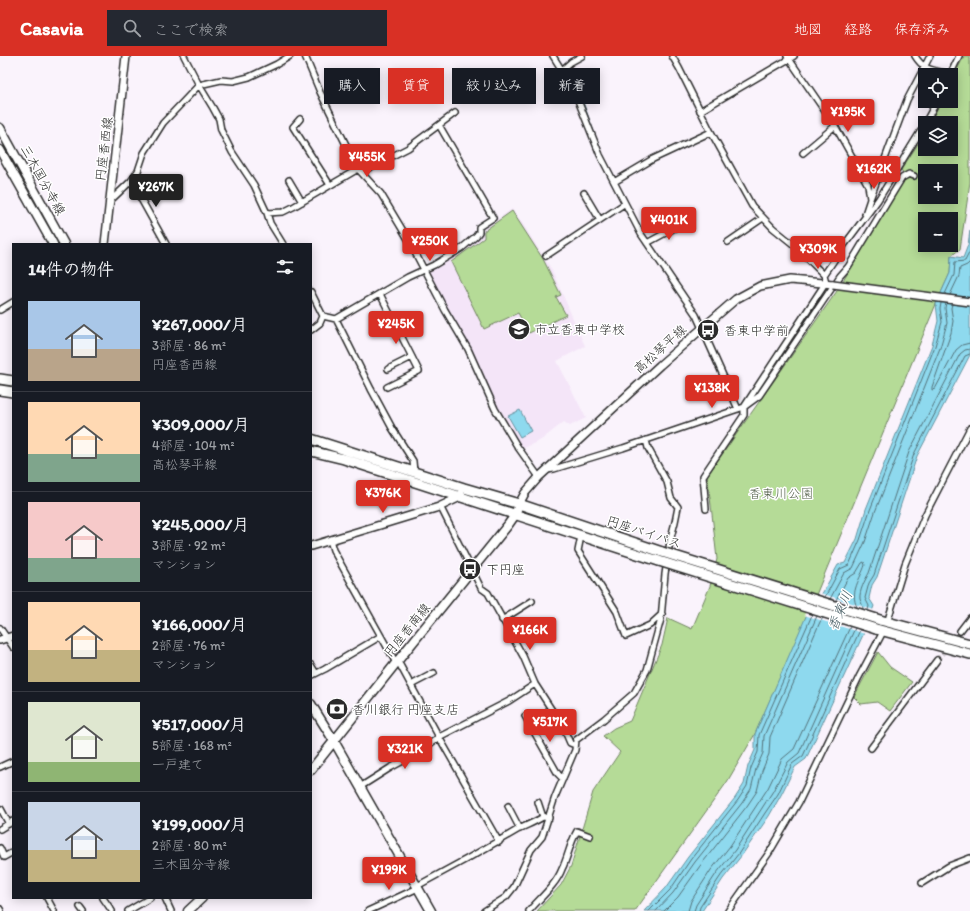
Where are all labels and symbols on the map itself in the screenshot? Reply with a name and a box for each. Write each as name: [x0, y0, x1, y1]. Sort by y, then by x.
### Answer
pin: ¥195K: [820, 99, 876, 133]
street label: 円座香西線: [93, 115, 116, 182]
street label: 三木国分寺線: [18, 142, 69, 219]
pin: ¥455K: [339, 144, 395, 178]
pin: ¥162K: [846, 156, 902, 190]
pin: ¥267K: [128, 174, 184, 208]
pin: ¥401K: [641, 207, 697, 241]
pin: ¥250K: [402, 228, 458, 262]
pin: ¥309K: [790, 236, 846, 270]
pin: ¥245K: [368, 311, 424, 345]
school or university icon: 市立香東中学校: [506, 316, 532, 342]
bus stop icon: 香東中学前: [695, 317, 721, 343]
street label: 高松琴平線: [631, 321, 690, 376]
place label: 市立香東中学校: [534, 322, 625, 337]
place label: 香東中学前: [724, 323, 789, 338]
pin: ¥138K: [684, 375, 740, 409]
pin: ¥376K: [355, 480, 411, 514]
park label: 香東川公園: [748, 486, 814, 501]
street label: 円座バイパス: [605, 513, 683, 551]
bus stop icon: 下円座: [457, 556, 483, 582]
place label: 下円座: [486, 562, 525, 577]
water label: 香東川: [824, 588, 856, 634]
street label: 円座香南線: [381, 599, 434, 660]
pin: ¥166K: [502, 617, 558, 651]
bank icon: 香川銀行 円座支店: [324, 696, 350, 722]
place label: 香川銀行 円座支店: [352, 702, 459, 717]
pin: ¥517K: [522, 709, 578, 743]
pin: ¥321K: [377, 736, 433, 770]
pin: ¥199K: [361, 857, 417, 891]

